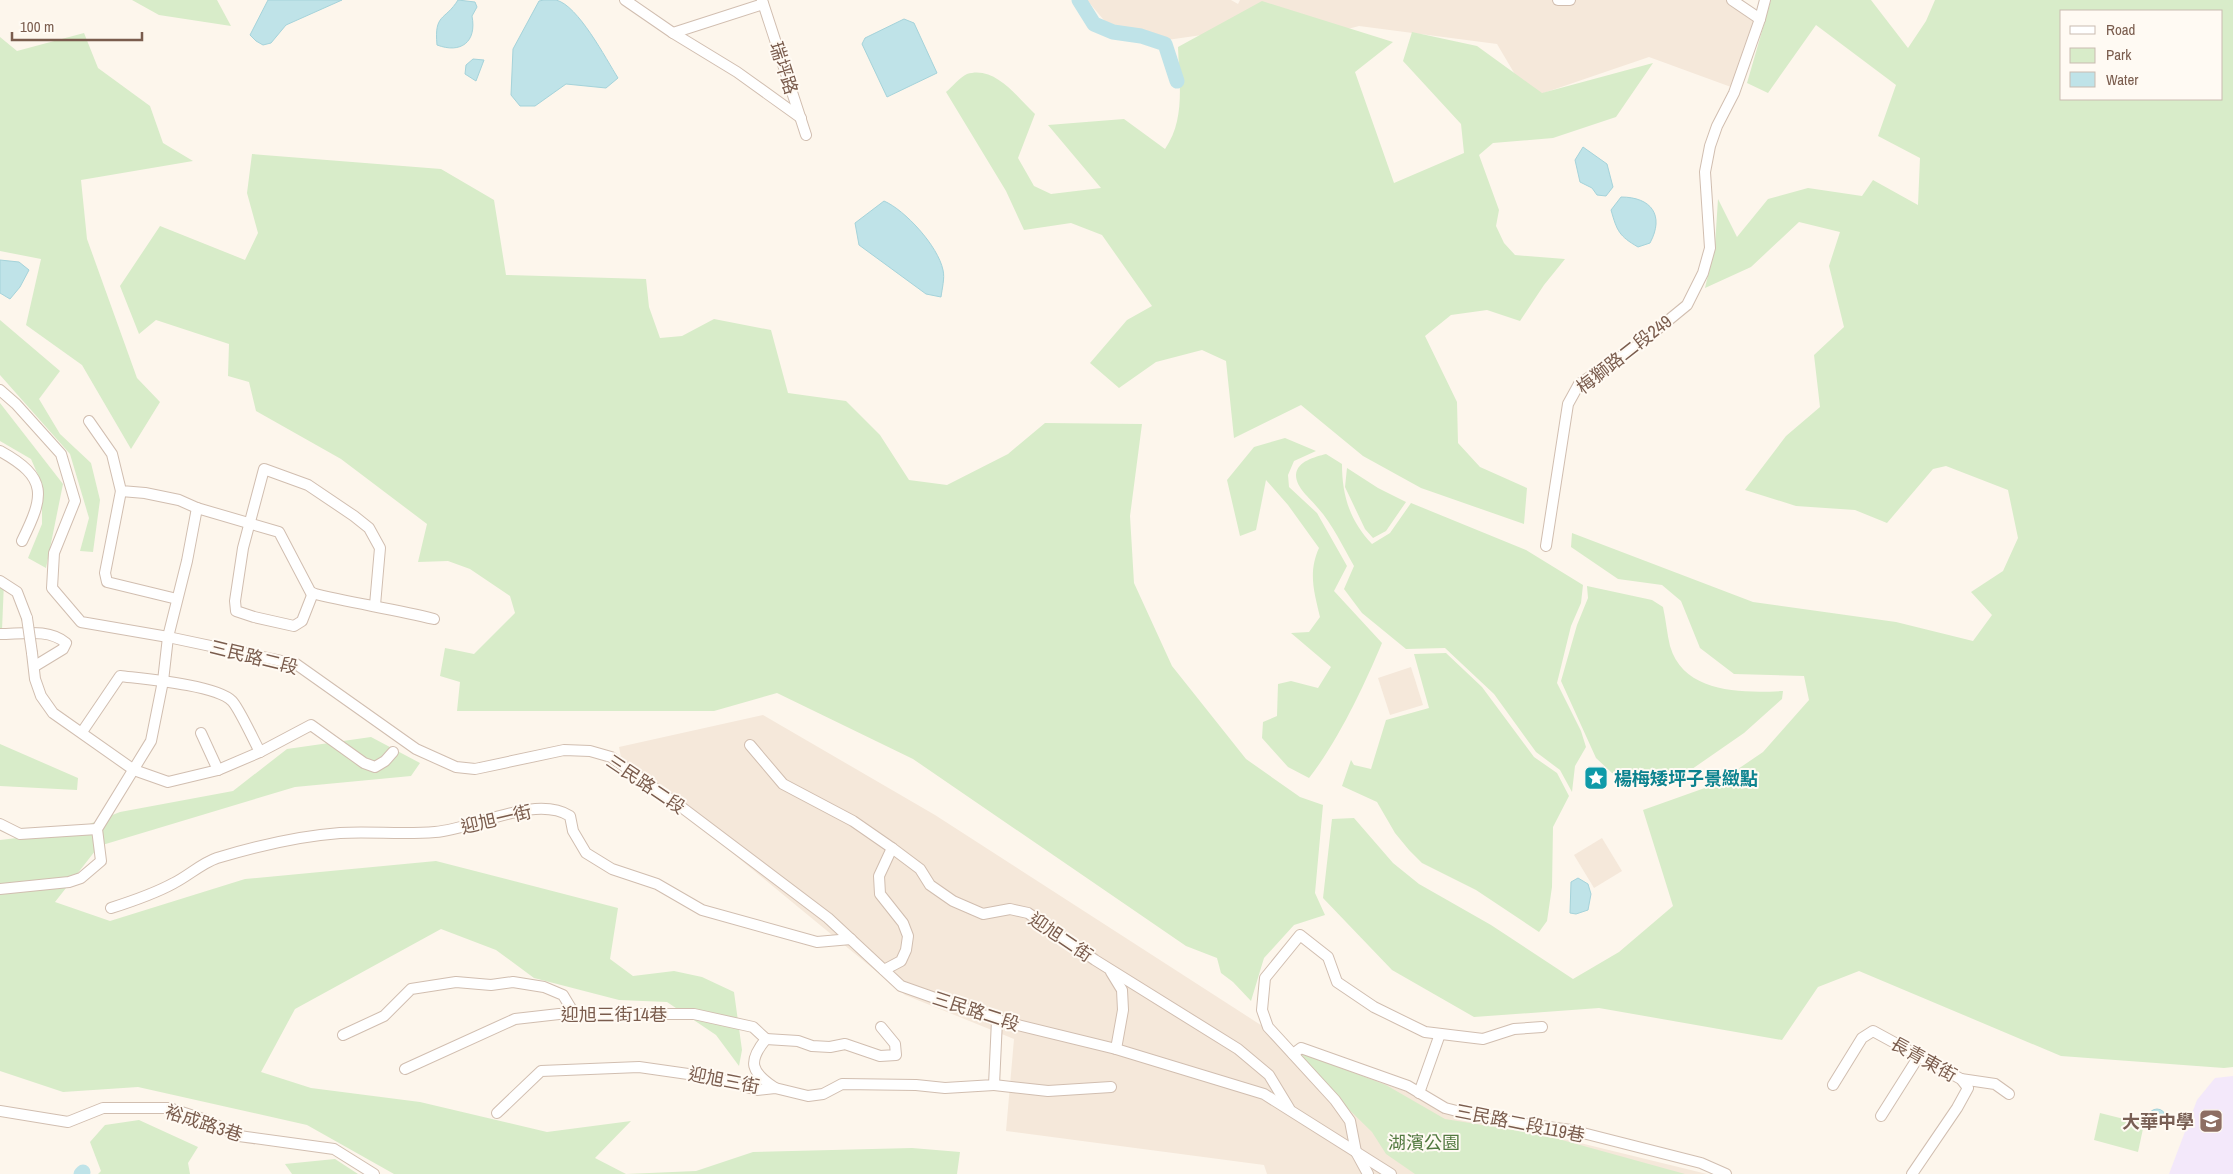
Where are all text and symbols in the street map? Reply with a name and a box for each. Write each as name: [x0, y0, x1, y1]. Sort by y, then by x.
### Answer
scale bar: [12, 10, 142, 42]
legend: [2060, 10, 2223, 100]
text: 100 m: [20, 16, 54, 37]
text: Road: [2106, 19, 2135, 40]
street label: 瑞坪路: [764, 38, 804, 98]
text: Park: [2106, 44, 2132, 65]
text: Water: [2106, 69, 2138, 90]
street label: 梅獅路二段249: [1571, 309, 1677, 399]
street label: 三民路二段: [207, 634, 301, 680]
street label: 三民路二段: [602, 748, 690, 820]
place icon: 楊梅矮坪子景緻點: [1583, 765, 1609, 791]
place label: 楊梅矮坪子景緻點: [1614, 766, 1758, 791]
street label: 迎旭一街: [458, 799, 534, 839]
street label: 迎旭二街: [1024, 907, 1098, 967]
street label: 三民路二段: [929, 985, 1023, 1037]
street label: 迎旭三街14巷: [561, 1002, 667, 1027]
street label: 長青東街: [1886, 1031, 1962, 1087]
street label: 迎旭三街: [686, 1061, 762, 1099]
street label: 三民路二段119巷: [1453, 1098, 1587, 1148]
street label: 裕成路3巷: [162, 1099, 246, 1147]
school or university icon: 大華中學: [2198, 1108, 2224, 1134]
place label: 大華中學: [2122, 1109, 2194, 1134]
park label: 湖濱公園: [1388, 1130, 1460, 1155]

